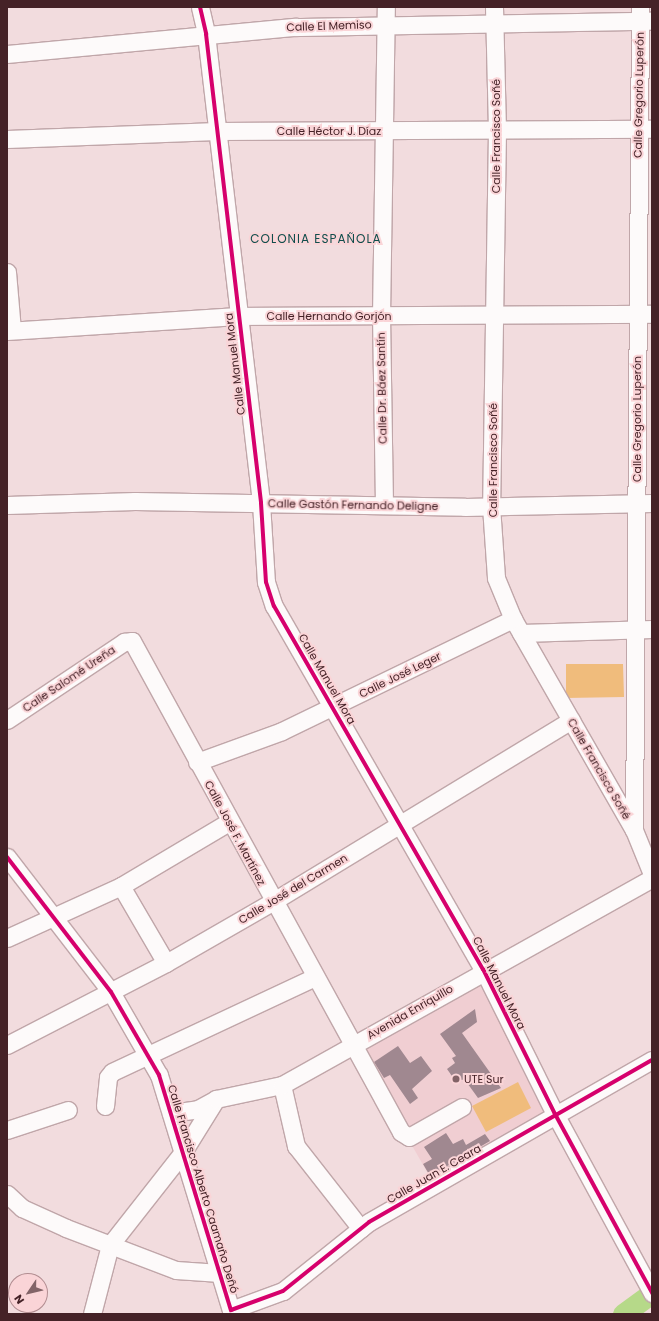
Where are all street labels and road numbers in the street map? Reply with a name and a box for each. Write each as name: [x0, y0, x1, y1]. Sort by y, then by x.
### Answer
street label: Calle El Memiso: [286, 18, 372, 34]
street label: Calle Gregorio Luperón: [631, 32, 647, 158]
street label: Calle Francisco Soñé: [489, 79, 503, 193]
street label: Calle Héctor J. Díaz: [277, 124, 381, 138]
street label: Calle Hernando Gorjón: [266, 309, 392, 323]
street label: Calle Manuel Mora: [222, 312, 248, 416]
street label: Calle Dr. Báez Santín: [374, 332, 390, 444]
street label: Calle Gregorio Luperón: [630, 356, 644, 482]
street label: Calle Francisco Soñé: [486, 403, 500, 517]
street label: Calle Gastón Fernando Deligne: [268, 497, 438, 513]
street label: Calle Manuel Mora: [296, 631, 358, 727]
street label: Calle Salomé Ureña: [20, 643, 118, 715]
street label: Calle José Leger: [357, 649, 443, 701]
street label: Calle Francisco Soñé: [565, 716, 633, 822]
street label: Calle José F. Martínez: [202, 778, 268, 888]
street label: Calle José del Carmen: [236, 851, 350, 927]
street label: Calle Manuel Mora: [470, 934, 528, 1032]
street label: Avenida Enriquillo: [365, 982, 455, 1042]
street label: Calle Francisco Alberto Caamaño Deñó: [165, 1083, 241, 1295]
street label: Calle Juan E. Ceara: [385, 1142, 483, 1206]

